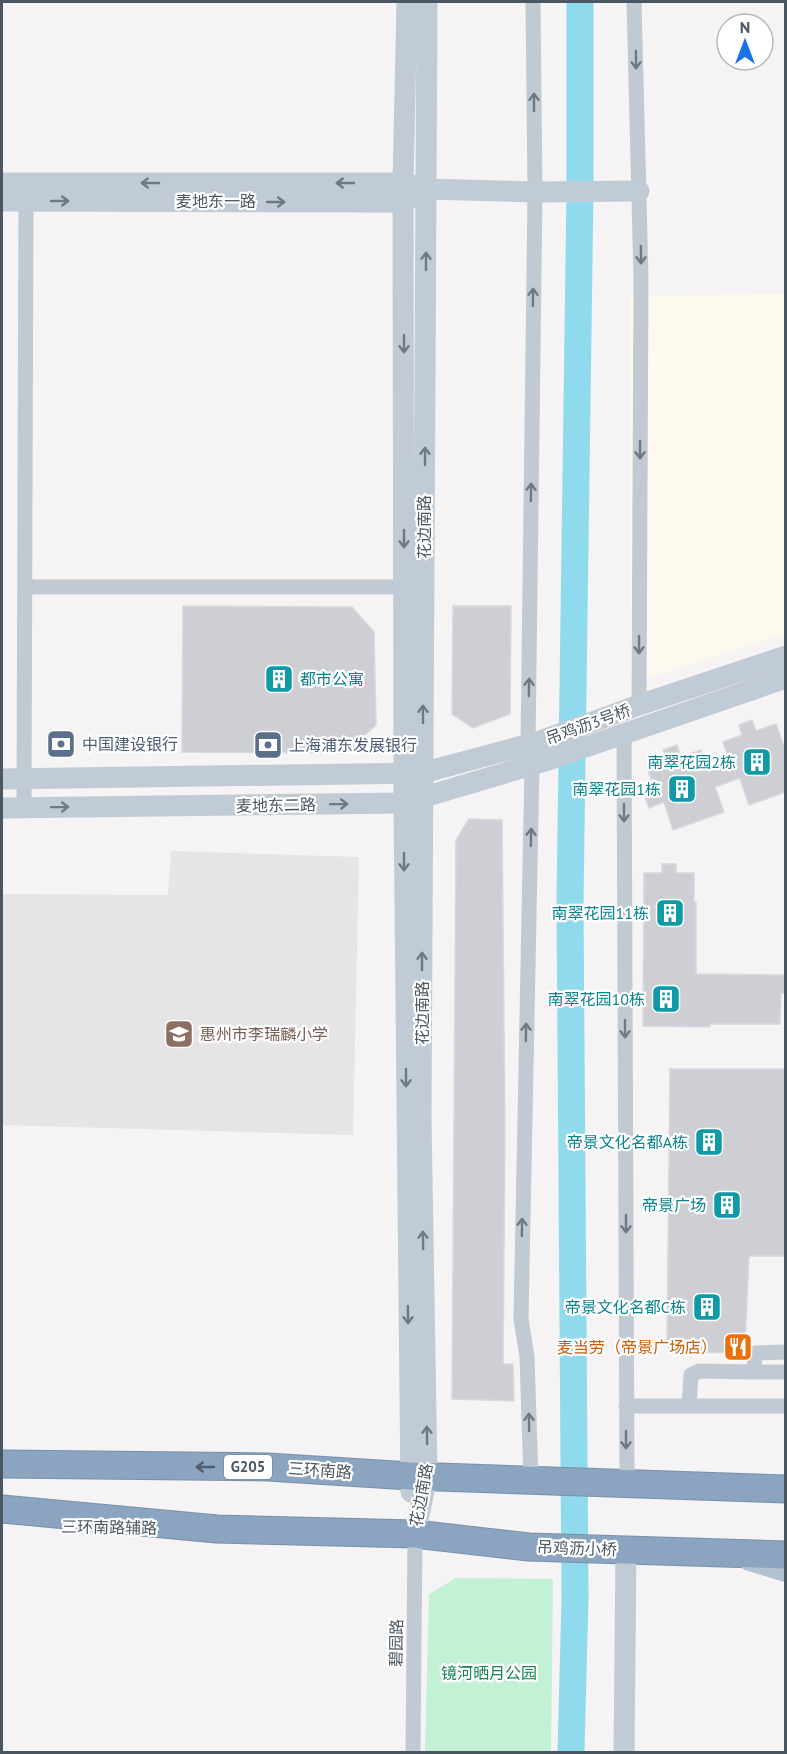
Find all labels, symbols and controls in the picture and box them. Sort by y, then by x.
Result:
north arrow [715,12,775,72]
text: N [740,17,750,37]
one-way arrow [630,49,641,69]
one-way arrow [528,92,540,112]
one-way arrow [140,177,160,189]
one-way arrow [335,177,355,189]
street label: 麦地东一路 [176,191,256,211]
one-way arrow [49,195,69,207]
one-way arrow [265,196,285,208]
one-way arrow [635,244,646,264]
one-way arrow [420,252,432,272]
one-way arrow [527,287,539,307]
one-way arrow [398,334,410,354]
one-way arrow [634,439,646,459]
one-way arrow [419,447,430,467]
one-way arrow [525,482,537,502]
street label: 花边南路 [414,495,434,559]
one-way arrow [398,529,410,549]
one-way arrow [633,634,645,654]
building icon: 都市公寓 [263,663,295,695]
place label: 都市公寓 [300,669,364,689]
one-way arrow [523,677,535,697]
street label: 吊鸡沥3号桥 [543,699,633,749]
one-way arrow [417,705,429,725]
bank icon: 中国建设银行 [45,728,77,760]
bank icon: 上海浦东发展银行 [252,729,284,761]
place label: 中国建设银行 [82,734,178,754]
place label: 上海浦东发展银行 [289,735,417,755]
building icon: 南翠花园2栋 [741,746,773,778]
place label: 南翠花园2栋 [647,752,736,772]
building icon: 南翠花园1栋 [666,773,698,805]
place label: 南翠花园1栋 [572,779,661,799]
street label: 麦地东二路 [236,794,316,816]
one-way arrow [328,798,348,810]
one-way arrow [49,801,69,813]
one-way arrow [619,802,630,822]
one-way arrow [525,828,536,848]
one-way arrow [398,851,410,871]
building icon: 南翠花园11栋 [654,897,686,929]
place label: 南翠花园11栋 [552,903,649,923]
one-way arrow [416,951,428,971]
street label: 花边南路 [412,981,432,1045]
building icon: 南翠花园10栋 [650,983,682,1015]
place label: 南翠花园10栋 [548,989,645,1009]
school or university icon: 惠州市李瑞麟小学 [163,1018,195,1050]
one-way arrow [619,1018,631,1038]
one-way arrow [521,1023,532,1043]
place label: 惠州市李瑞麟小学 [200,1024,328,1044]
one-way arrow [400,1067,412,1087]
building icon: 帝景文化名都A栋 [693,1126,725,1158]
place label: 帝景文化名都A栋 [567,1132,688,1152]
building icon: 帝景广场 [711,1189,743,1221]
place label: 帝景广场 [642,1195,706,1215]
one-way arrow [620,1213,632,1233]
one-way arrow [516,1218,528,1238]
one-way arrow [417,1230,429,1250]
building icon: 帝景文化名都C栋 [691,1291,723,1323]
place label: 帝景文化名都C栋 [565,1297,686,1317]
one-way arrow [402,1304,414,1324]
restaurant icon: 麦当劳（帝景广场店） [722,1331,754,1363]
place label: 麦当劳（帝景广场店） [557,1337,717,1357]
one-way arrow [523,1412,535,1432]
one-way arrow [421,1425,432,1445]
one-way arrow [620,1429,632,1449]
road number: G205 [224,1455,272,1479]
street label: 三环南路 [287,1458,353,1482]
one-way arrow [195,1461,215,1473]
street label: 花边南路 [406,1462,436,1528]
street label: 三环南路辅路 [61,1516,157,1538]
street label: 吊鸡沥小桥 [537,1537,617,1559]
street label: 碧园路 [386,1619,406,1667]
park label: 镜河晒月公园 [441,1663,537,1683]

